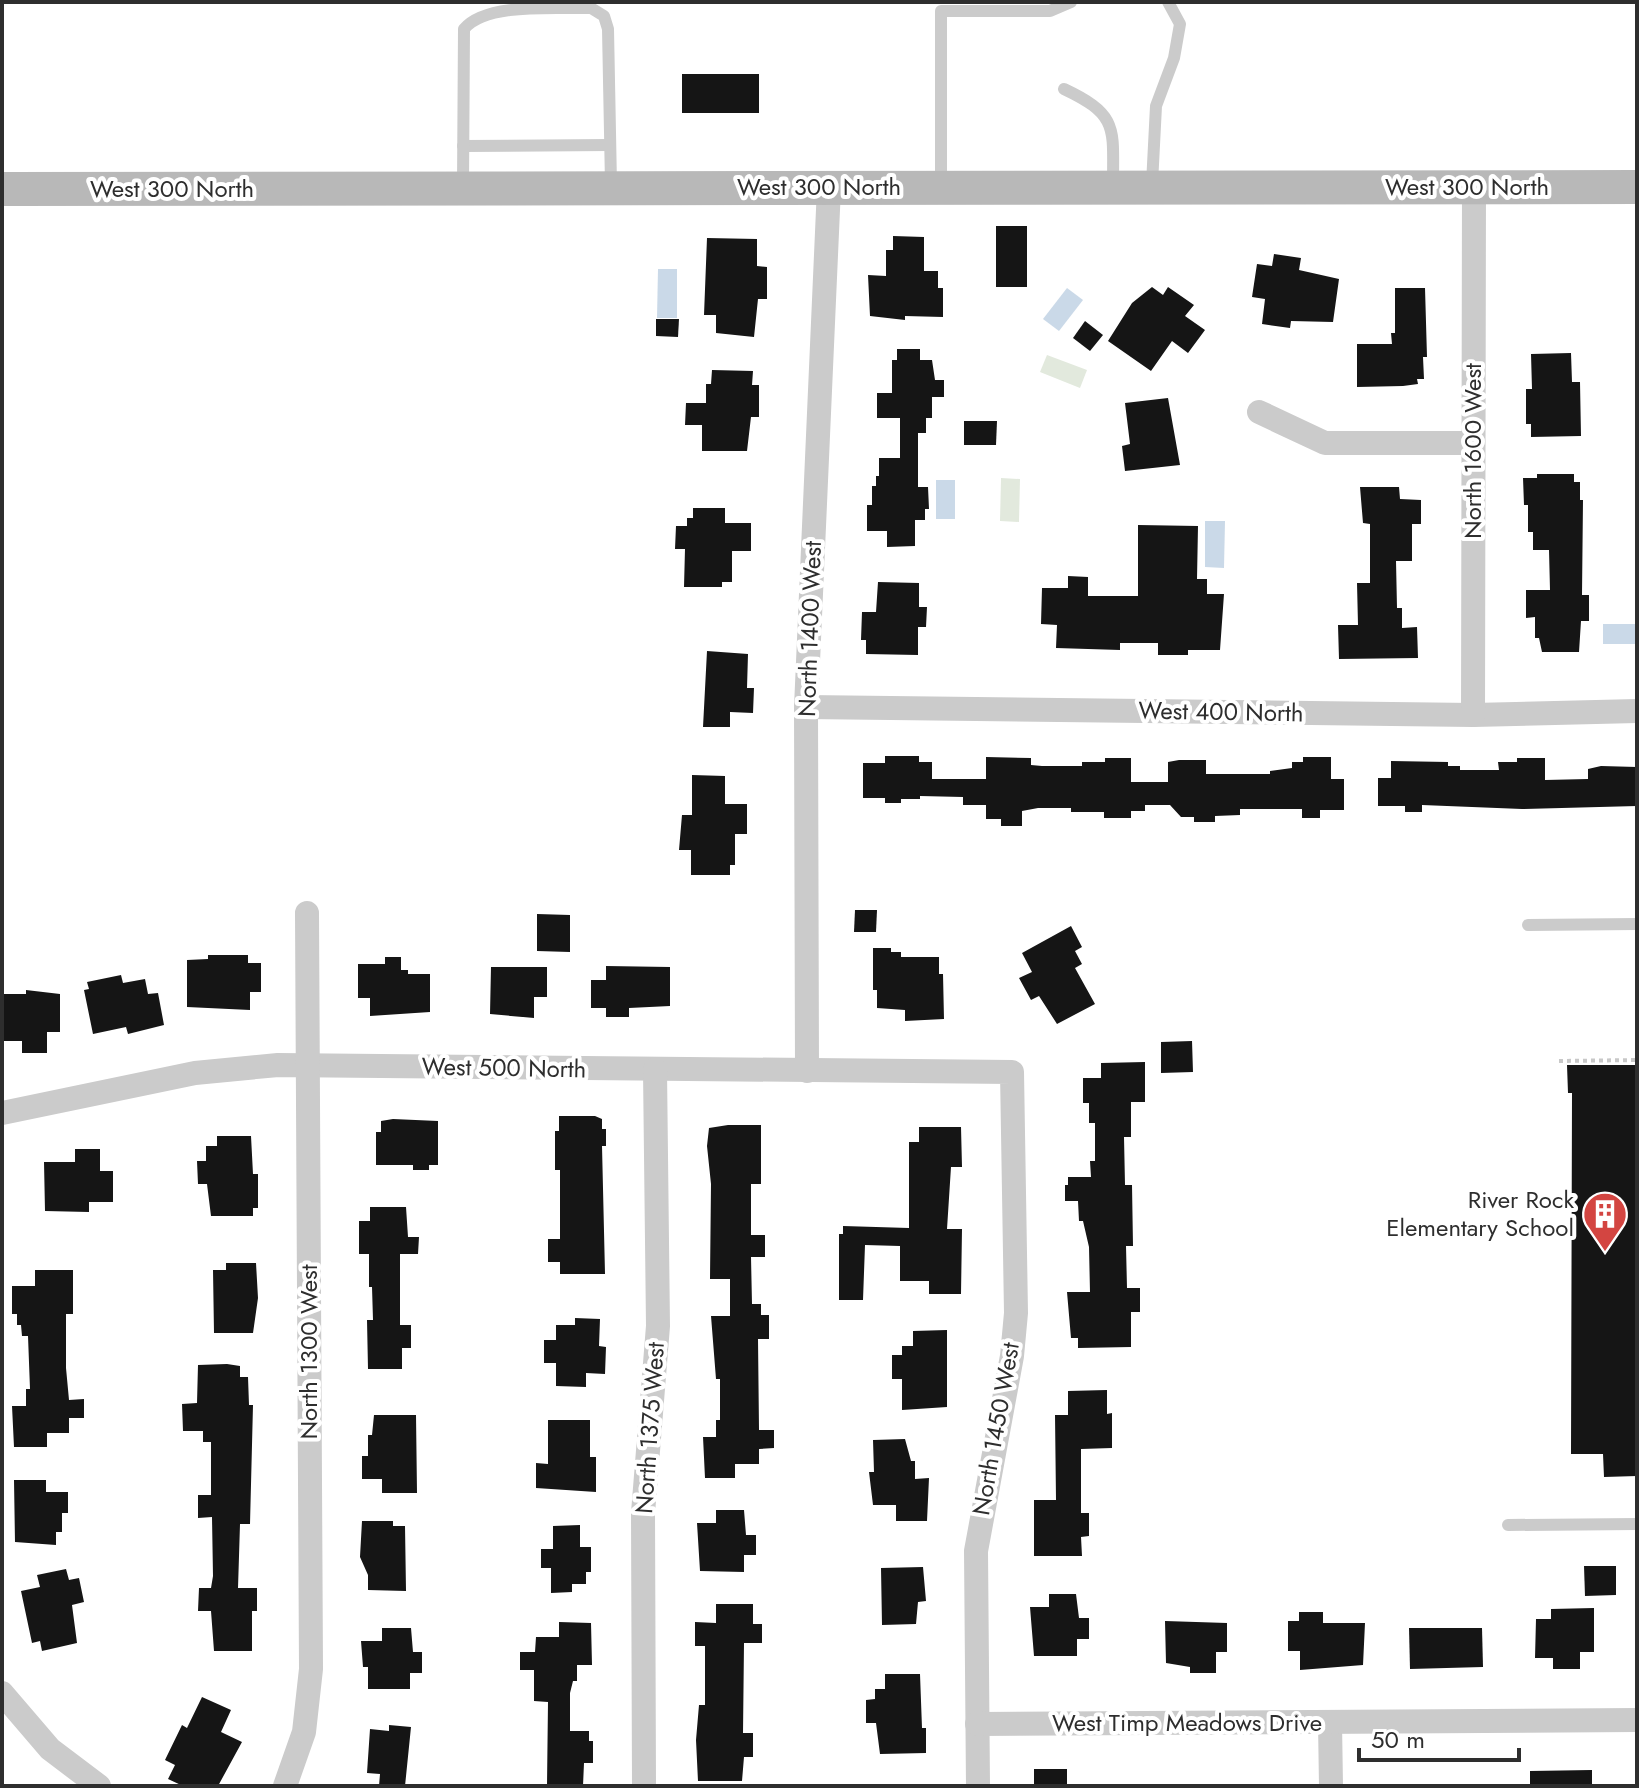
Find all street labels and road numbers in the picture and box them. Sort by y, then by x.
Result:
street label: West 300 North [737,169,901,204]
street label: West 300 North [1385,169,1549,204]
street label: West 300 North [90,171,254,206]
street label: North 1600 West [1455,363,1490,539]
street label: North 1400 West [789,540,830,718]
street label: West 400 North [1138,693,1304,730]
street label: West 500 North [421,1049,587,1086]
street label: North 1300 West [291,1264,326,1440]
street label: North 1450 West [963,1339,1028,1518]
street label: North 1375 West [626,1341,673,1515]
street label: West Timp Meadows Drive [1052,1705,1322,1740]

